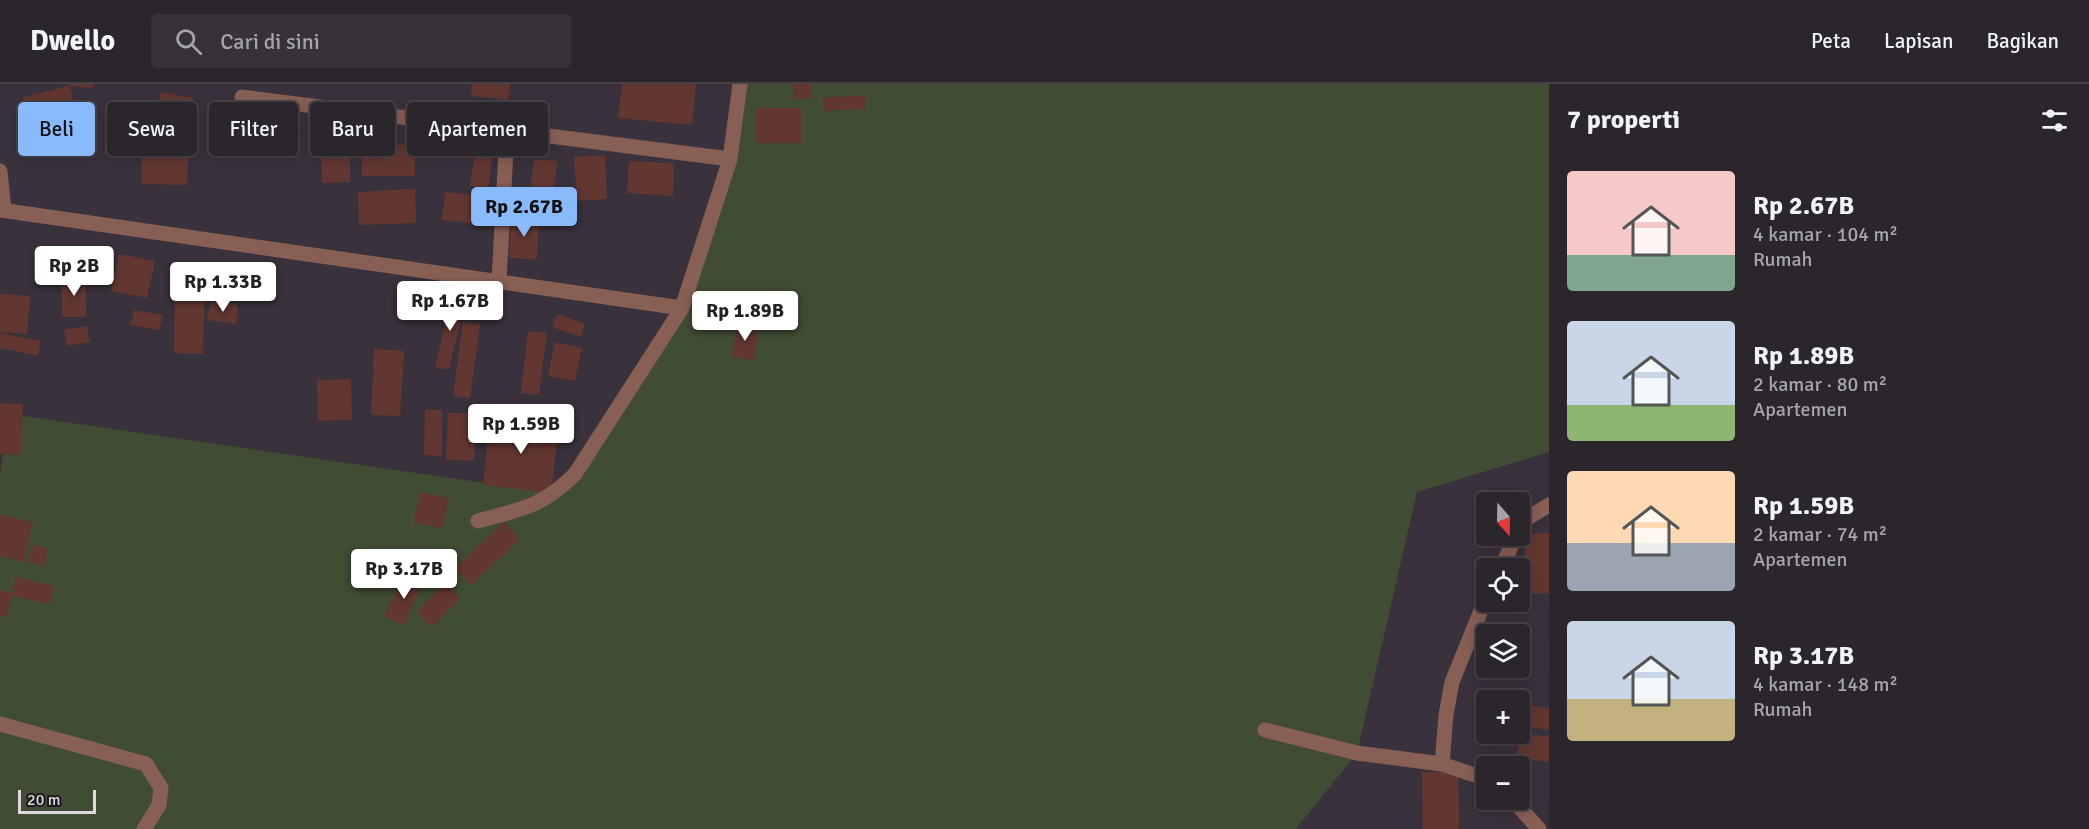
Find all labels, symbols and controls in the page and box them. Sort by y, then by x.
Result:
search box [151,14,571,68]
text: Dwello [30,24,115,58]
icon: search [172,25,205,58]
text: Cari di sini [220,28,320,55]
text: Peta [1811,28,1851,54]
text: Lapisan [1884,28,1953,54]
text: Bagikan [1986,28,2059,54]
chip: Beli [18,102,95,156]
chip: Sewa [107,102,197,156]
chip: Filter [209,102,298,156]
chip: Baru [310,102,395,156]
chip: Apartemen [407,102,548,156]
text: 7 properti [1567,104,1680,136]
icon: filters [2038,104,2071,137]
pin: Rp 2.67B [462,187,586,238]
text: Rp 2.67B [1753,190,1854,222]
text: Rp 2.67B [485,194,563,219]
icon: home [1615,195,1687,267]
text: 4 kamar · 104 m² [1753,222,1898,247]
pin: Rp 2B [32,246,116,297]
text: Rumah [1753,247,1813,272]
text: Rp 2B [49,253,99,278]
pin: Rp 1.33B [161,262,285,313]
text: Rp 1.33B [184,269,262,294]
pin: Rp 1.67B [388,281,512,332]
text: Rp 1.67B [411,288,489,313]
pin: Rp 1.89B [683,291,807,342]
text: Rp 1.89B [706,298,784,323]
text: Rp 1.89B [1753,340,1854,372]
icon: home [1615,345,1687,417]
text: 2 kamar · 80 m² [1753,372,1887,397]
text: Apartemen [1753,397,1847,422]
pin: Rp 1.59B [459,404,583,455]
text: Rp 1.59B [482,411,560,436]
text: Rp 1.59B [1753,490,1854,522]
north arrow [1476,492,1530,546]
map controls [1476,492,1530,810]
icon: home [1615,495,1687,567]
text: 2 kamar · 74 m² [1753,522,1887,547]
text: Apartemen [1753,547,1847,572]
pin: Rp 3.17B [342,549,466,600]
text: Rp 3.17B [365,556,443,581]
button: locate [1476,558,1530,612]
button: layers [1476,624,1530,678]
text: Rp 3.17B [1753,640,1854,672]
icon: home [1615,645,1687,717]
text: 4 kamar · 148 m² [1753,672,1898,697]
button: + [1476,690,1530,744]
text: Rumah [1753,697,1813,722]
button: − [1476,756,1530,810]
scale bar [18,787,96,814]
text: 20 m [27,790,61,810]

